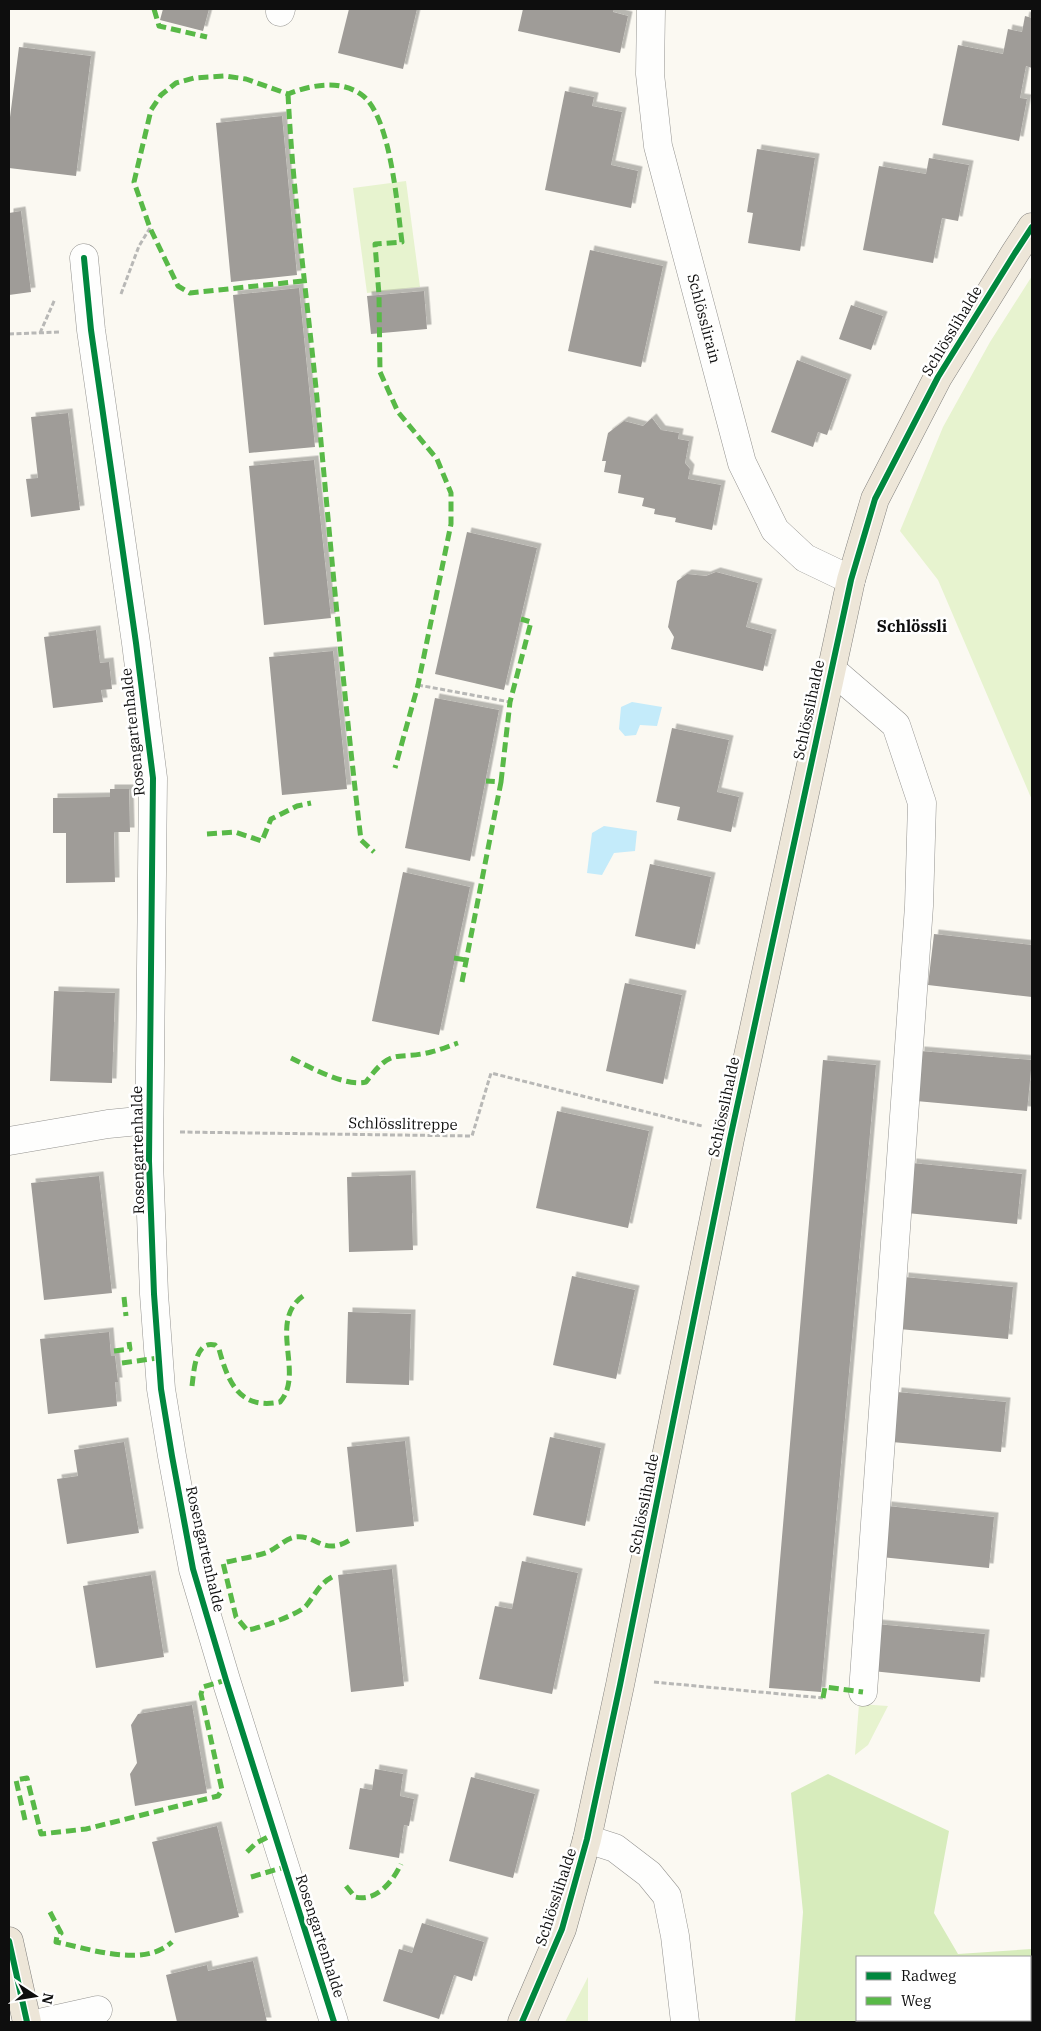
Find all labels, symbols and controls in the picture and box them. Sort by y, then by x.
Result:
street label: Schlösslirain [683,272,725,366]
street label: Schlösslihalde [917,282,986,379]
district label: Schlössli [877,616,947,636]
street label: Schlösslihalde [789,658,828,762]
street label: Rosengartenhalde [116,667,149,797]
street label: Schlösslihalde [704,1055,743,1159]
street label: Rosengartenhalde [127,1086,148,1214]
street label: Schlösslitreppe [348,1113,458,1134]
street label: Schlösslihalde [624,1452,663,1556]
street label: Rosengartenhalde [182,1484,229,1614]
street label: Schlösslihalde [531,1845,580,1948]
street label: Rosengartenhalde [292,1872,349,2000]
legend [856,1956,1031,2021]
text: Radweg [901,1966,956,1985]
north arrow [10,1971,60,2021]
text: N [38,1991,58,2006]
text: Weg [901,1991,931,2010]

